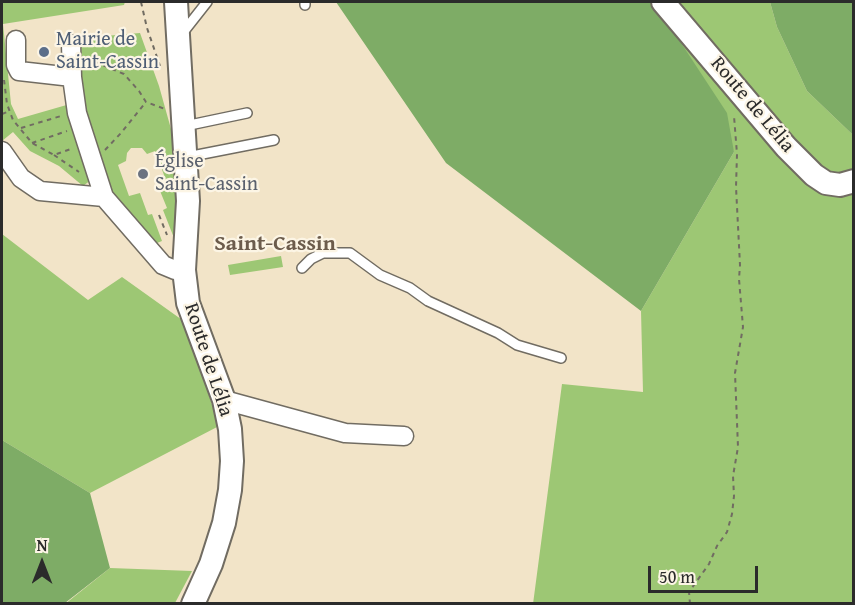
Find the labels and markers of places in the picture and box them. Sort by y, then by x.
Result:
place label: Mairie de Saint-Cassin [56,28,159,75]
marker: Mairie de Saint-Cassin [37,45,51,59]
place label: Église Saint-Cassin [155,150,258,197]
marker: Église Saint-Cassin [136,167,150,181]

